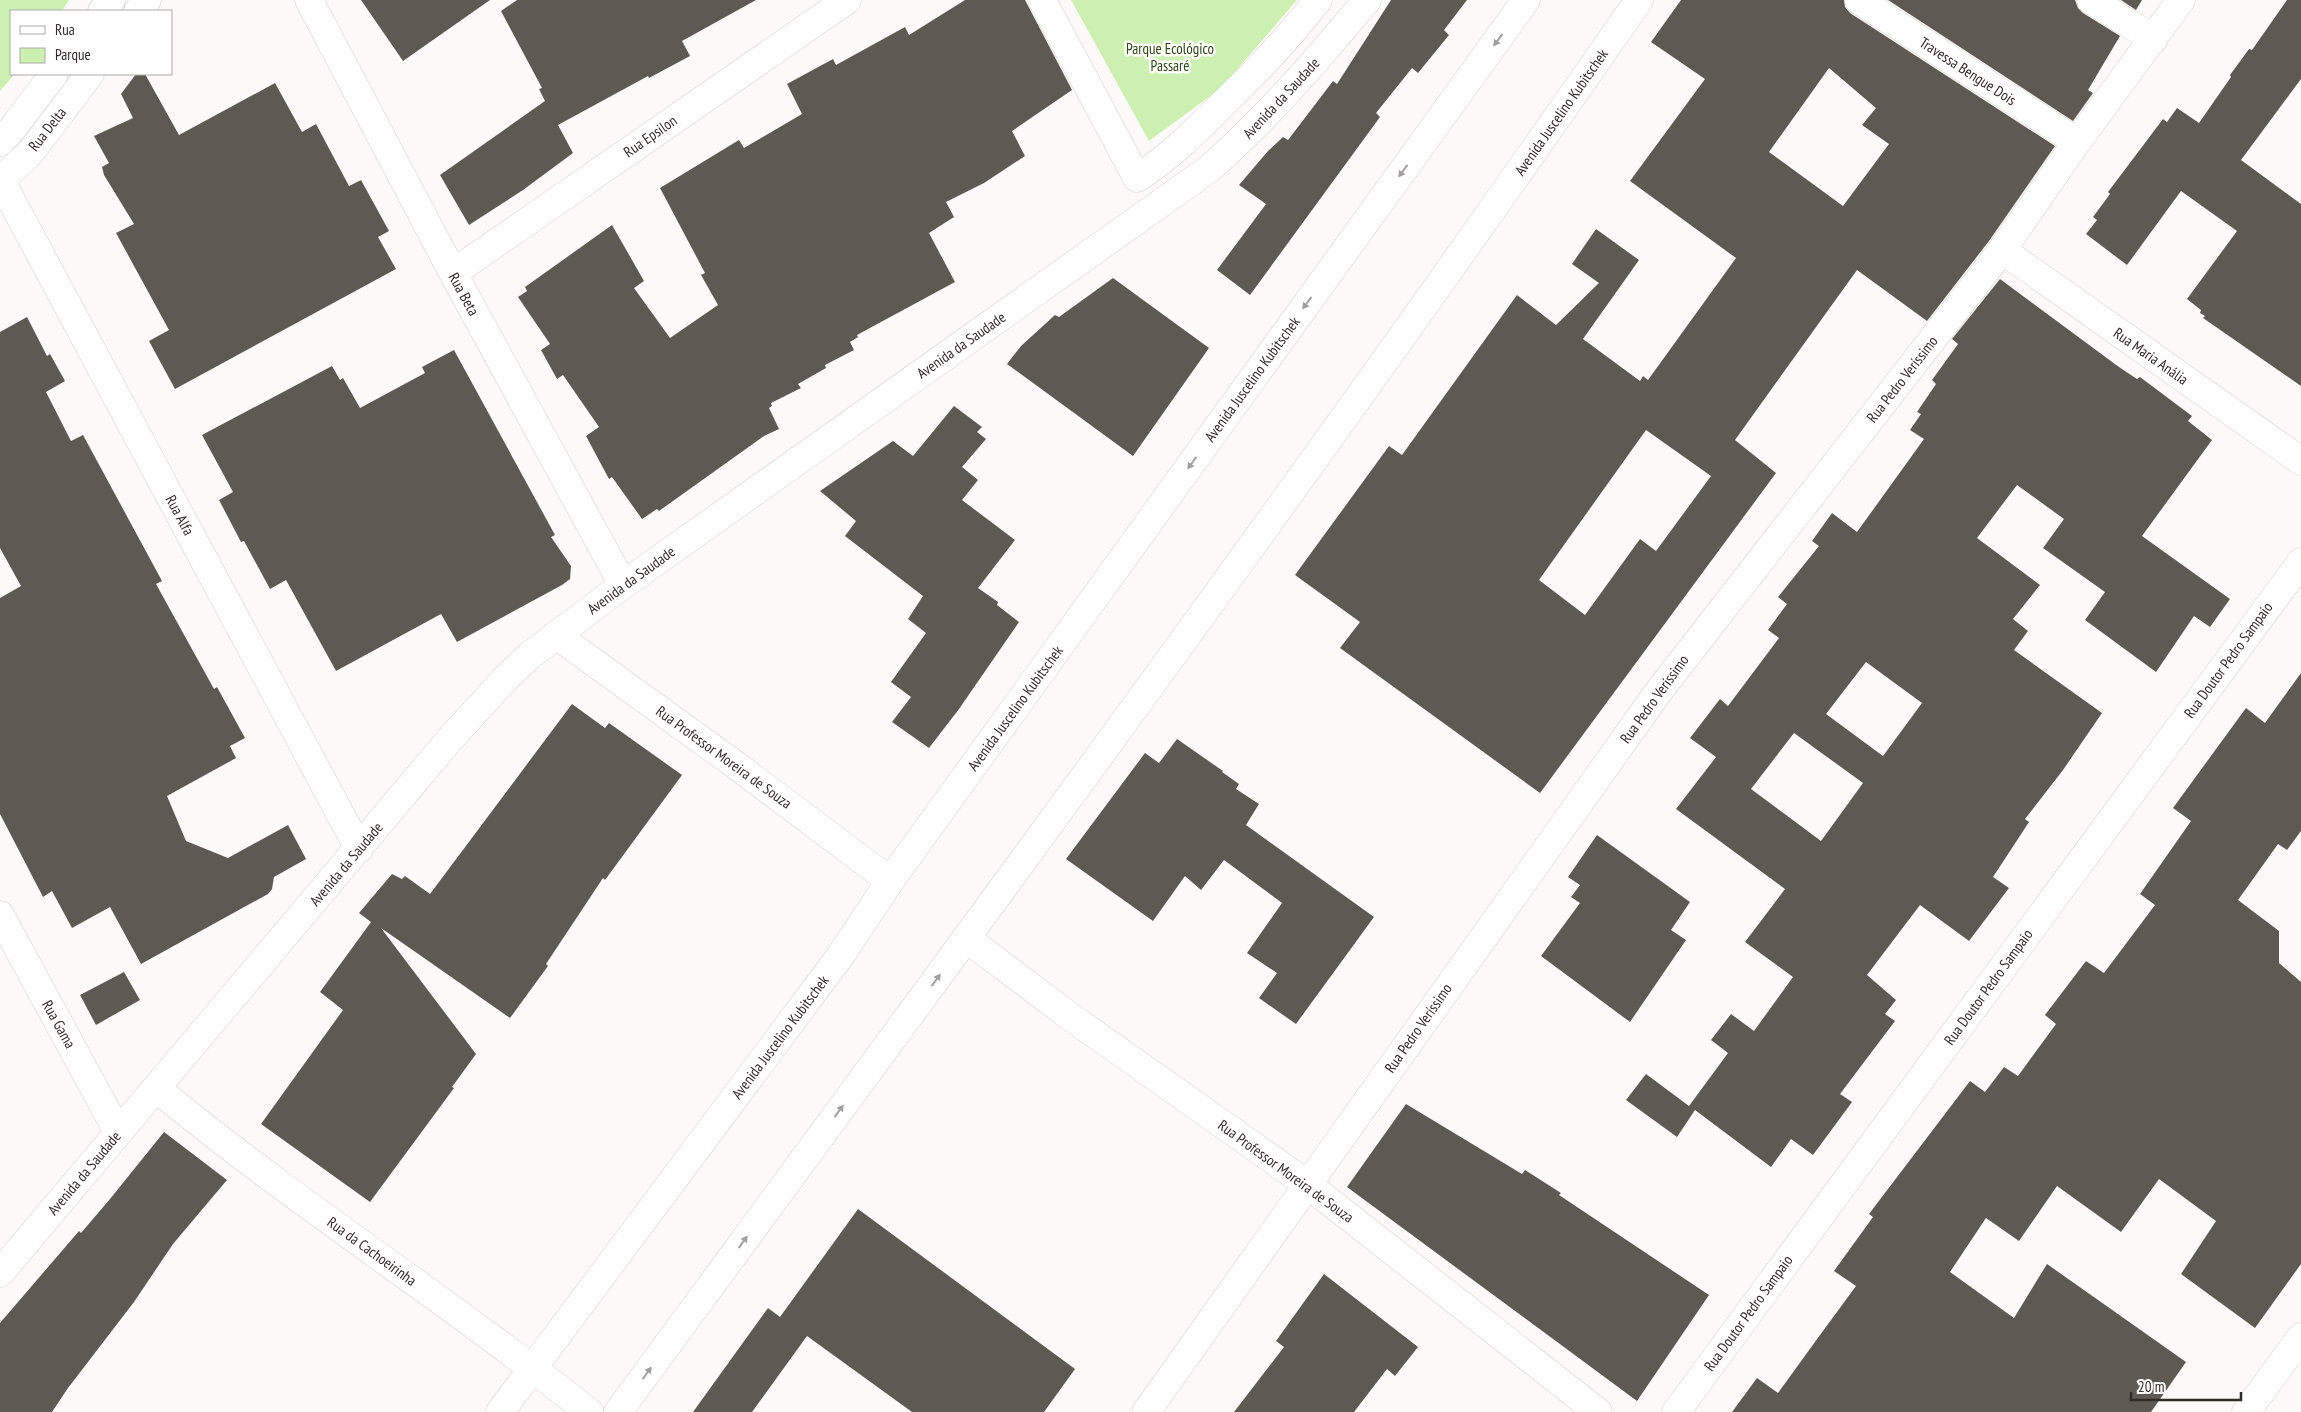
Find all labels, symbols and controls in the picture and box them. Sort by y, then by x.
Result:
legend [10,10,172,75]
text: Rua [55,20,75,39]
one-way arrow [1493,33,1503,46]
street label: Travessa Bengue Dois [1916,33,2020,109]
park label: Parque Ecológico Passaré [1126,39,1214,75]
text: Parque [55,45,91,64]
street label: Avenida Juscelino Kubitschek [1510,45,1612,179]
street label: Avenida da Saudade [1239,54,1323,142]
street label: Rua Delta [24,103,70,155]
street label: Rua Epsilon [620,111,680,161]
one-way arrow [1397,164,1408,177]
street label: Rua Beta [444,269,484,319]
one-way arrow [1302,296,1313,309]
street label: Avenida da Saudade [913,307,1009,383]
street label: Avenida Juscelino Kubitschek [1200,313,1304,445]
street label: Rua Maria Anália [2110,323,2192,389]
street label: Rua Pedro Veríssimo [1862,332,1942,426]
one-way arrow [1187,456,1197,470]
street label: Rua Alfa [162,492,198,538]
street label: Avenida da Saudade [583,542,679,618]
street label: Rua Doutor Pedro Sampaio [2180,598,2276,722]
street label: Avenida Juscelino Kubitschek [963,642,1067,774]
street label: Rua Pedro Veríssimo [1616,651,1692,747]
street label: Rua Professor Moreira de Souza [652,701,796,813]
street label: Avenida da Saudade [305,818,387,910]
street label: Rua Doutor Pedro Sampaio [1940,925,2036,1049]
street label: Avenida Juscelino Kubitschek [727,971,833,1103]
one-way arrow [930,974,941,987]
street label: Rua Pedro Veríssimo [1380,980,1456,1076]
street label: Rua Gama [38,997,80,1051]
one-way arrow [834,1105,845,1118]
street label: Rua Professor Moreira de Souza [1214,1115,1358,1227]
street label: Avenida da Saudade [43,1127,125,1219]
street label: Rua da Cachoeirinha [324,1212,420,1290]
one-way arrow [738,1235,748,1249]
street label: Rua Doutor Pedro Sampaio [1700,1251,1796,1375]
one-way arrow [641,1367,652,1380]
scale bar [2131,1370,2241,1402]
text: 20 m [2138,1377,2164,1396]

